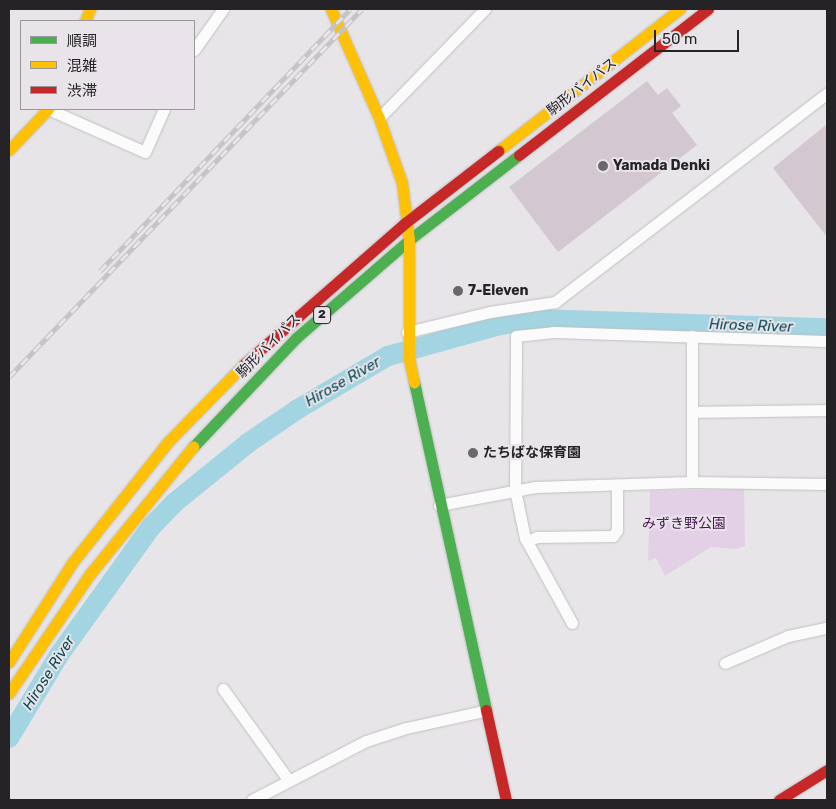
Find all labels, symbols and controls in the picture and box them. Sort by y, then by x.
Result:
legend [20,20,195,110]
scale bar [656,20,741,52]
text: 50 m [662,30,697,48]
text: 順調 [67,32,97,50]
street label: 駒形バイパス [544,55,620,119]
text: 混雑 [67,57,97,75]
text: 渋滞 [67,82,97,100]
place label: Yamada Denki [613,158,710,174]
marker: Yamada Denki [597,160,609,172]
place label: 7-Eleven [468,283,529,299]
marker: 7-Eleven [452,285,464,297]
road number: 2 [312,306,332,324]
street label: 駒形バイパス [233,310,305,382]
water label: Hirose River [709,316,793,336]
water label: Hirose River [302,353,384,411]
place label: たちばな保育園 [483,445,581,461]
marker: たちばな保育園 [467,447,479,459]
park label: みずき野公園 [642,516,726,532]
water label: Hirose River [19,633,79,713]

